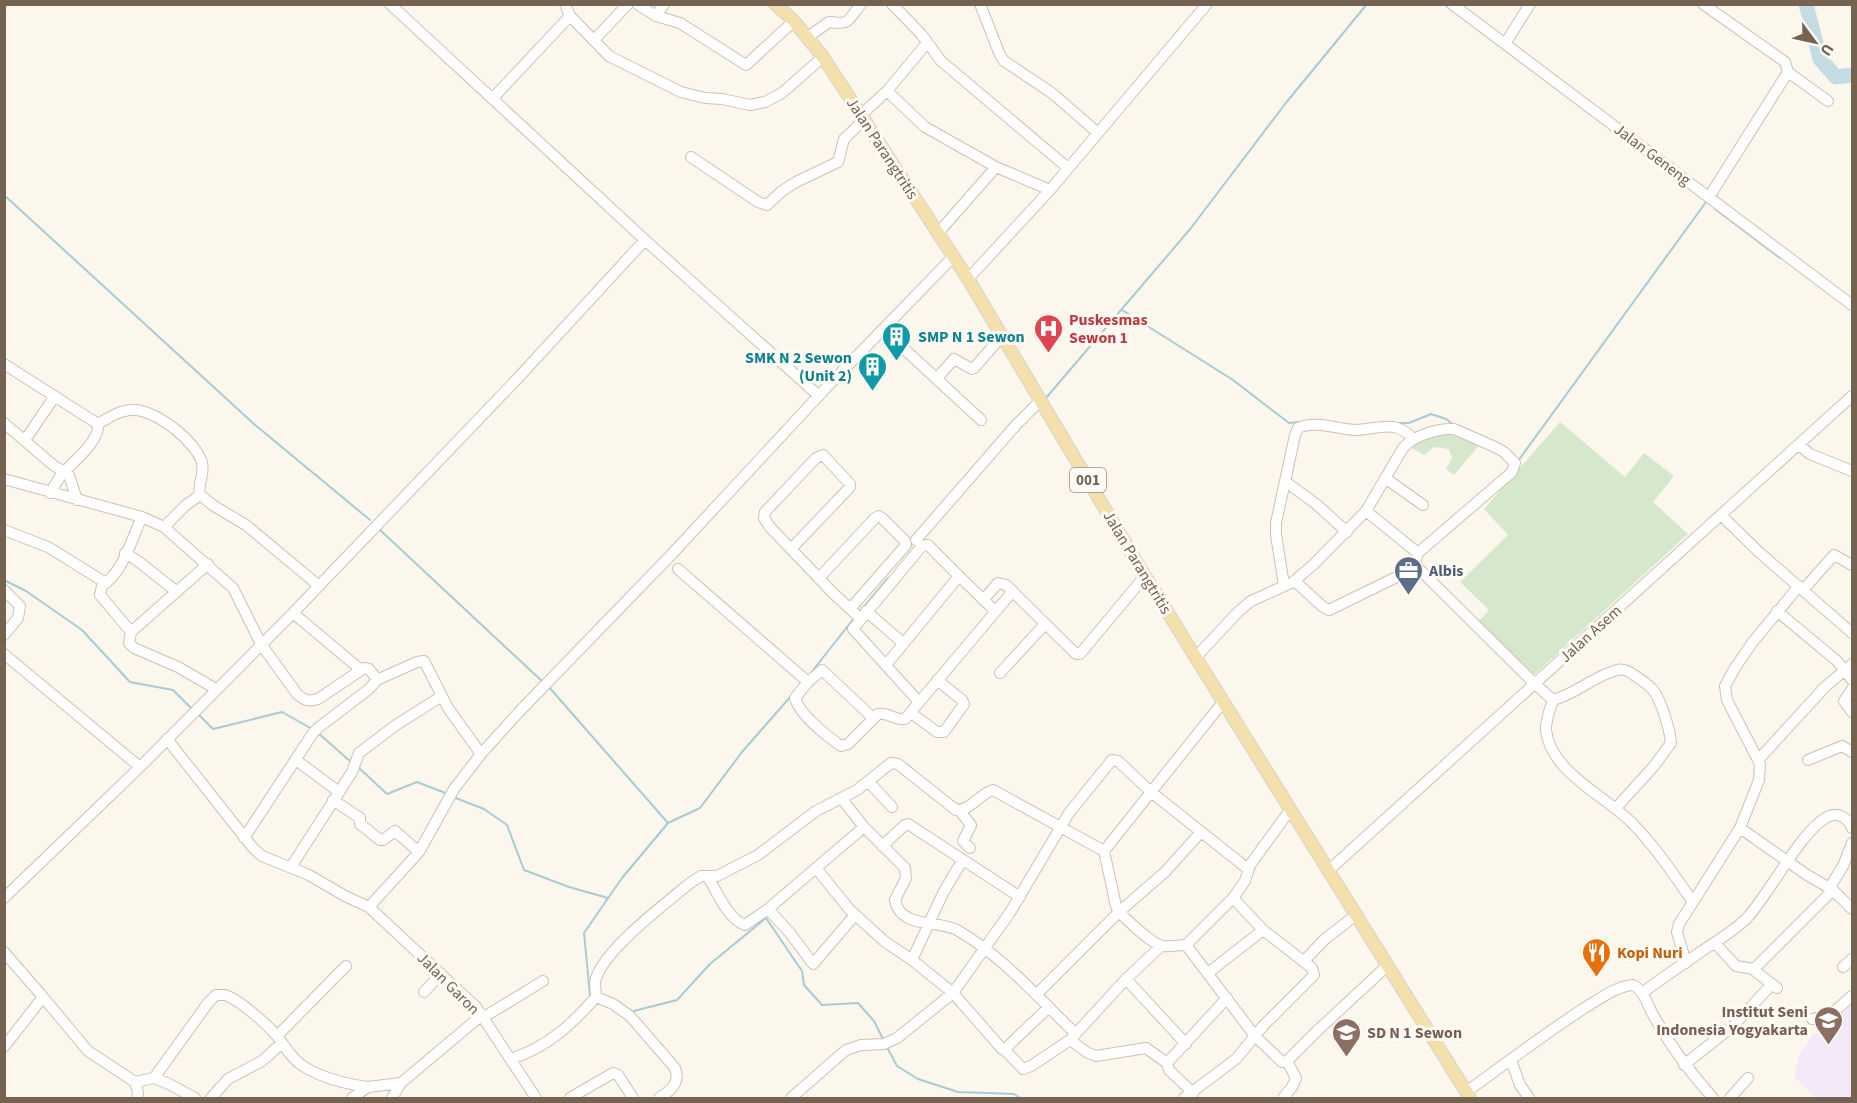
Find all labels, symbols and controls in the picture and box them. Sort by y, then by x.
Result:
north arrow [1785,12,1845,72]
text: U [1815,39,1839,60]
street label: Jalan Parangtritis [841,93,923,204]
street label: Jalan Geneng [1609,119,1695,191]
place label: Puskesmas Sewon 1 [1069,309,1148,349]
hospital icon: Puskesmas Sewon 1 [1032,312,1064,354]
building icon: SMP N 1 Sewon [881,320,913,362]
place label: SMP N 1 Sewon [918,326,1025,348]
place label: SMK N 2 Sewon (Unit 2) [745,347,852,387]
building icon: SMK N 2 Sewon (Unit 2) [857,350,889,392]
road number: 001 [1070,468,1106,492]
street label: Jalan Parangtritis [1098,507,1177,619]
office icon: Albis [1392,554,1424,596]
place label: Albis [1428,560,1463,582]
street label: Jalan Asem [1555,600,1627,668]
restaurant icon: Kopi Nuri [1580,936,1612,978]
place label: Kopi Nuri [1617,942,1683,964]
street label: Jalan Garon [412,947,485,1020]
place label: Institut Seni Indonesia Yogyakarta [1656,1001,1808,1041]
school or university icon: Institut Seni Indonesia Yogyakarta [1813,1004,1845,1046]
school or university icon: SD N 1 Sewon [1330,1016,1362,1058]
place label: SD N 1 Sewon [1367,1022,1462,1044]

